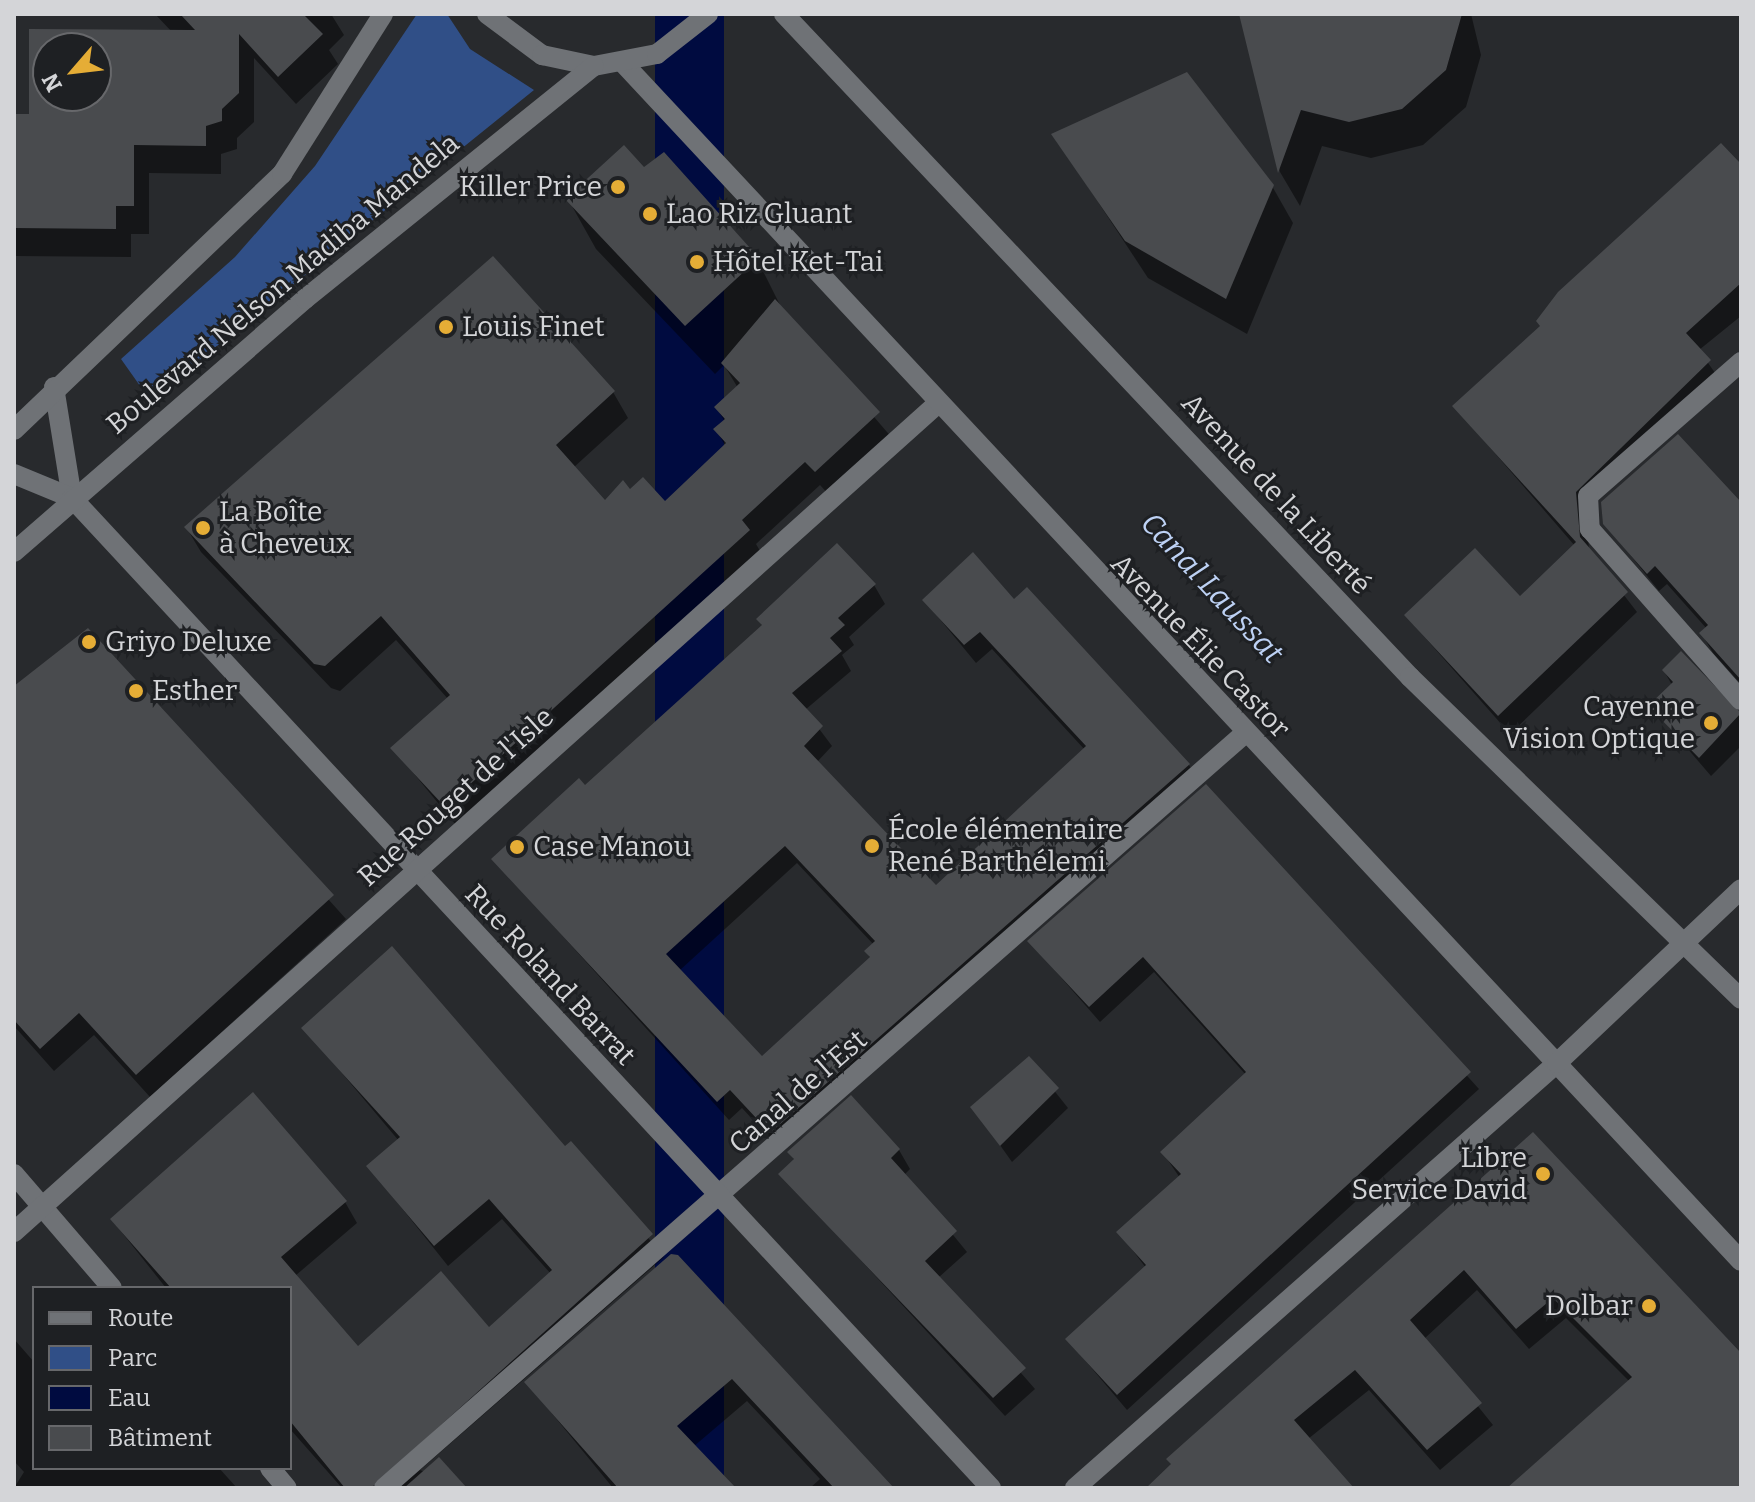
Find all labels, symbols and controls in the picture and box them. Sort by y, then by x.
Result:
north arrow [32,32,112,112]
text: N [36,69,68,96]
street label: Boulevard Nelson Madiba Mandela [100,127,466,441]
place label: Killer Price [459,170,602,204]
marker: Killer Price [609,178,627,196]
place label: Lao Riz Gluant [666,197,852,231]
marker: Lao Riz Gluant [641,205,659,223]
place label: Hôtel Ket-Tai [713,245,883,279]
marker: Hôtel Ket-Tai [688,253,706,271]
place label: Louis Finet [462,310,605,344]
marker: Louis Finet [437,318,455,336]
street label: Avenue de la Liberté [1174,387,1378,601]
place label: La Boîte à Cheveux [219,495,352,561]
water label: Canal Laussat [1133,505,1291,671]
marker: La Boîte à Cheveux [194,519,212,537]
street label: Avenue Élie Castor [1103,547,1297,745]
place label: Griyo Deluxe [105,625,272,659]
marker: Griyo Deluxe [80,633,98,651]
place label: Esther [152,674,237,708]
marker: Esther [127,682,145,700]
place label: Cayenne Vision Optique [1503,690,1695,756]
street label: Rue Rouget de l'Isle [351,700,561,894]
marker: Cayenne Vision Optique [1702,714,1720,732]
place label: École élémentaire René Barthélemi [888,813,1123,879]
place label: Case Manou [533,830,691,864]
marker: École élémentaire René Barthélemi [863,837,881,855]
marker: Case Manou [508,838,526,856]
street label: Rue Roland Barrat [458,878,642,1072]
street label: Canal de l'Est [722,1023,874,1161]
place label: Libre Service David [1351,1141,1527,1207]
marker: Libre Service David [1534,1165,1552,1183]
legend [32,1286,292,1470]
place label: Dolbar [1545,1289,1633,1323]
marker: Dolbar [1640,1297,1658,1315]
text: Route [108,1304,173,1332]
text: Parc [108,1344,157,1372]
text: Eau [108,1384,150,1412]
text: Bâtiment [108,1424,212,1452]

